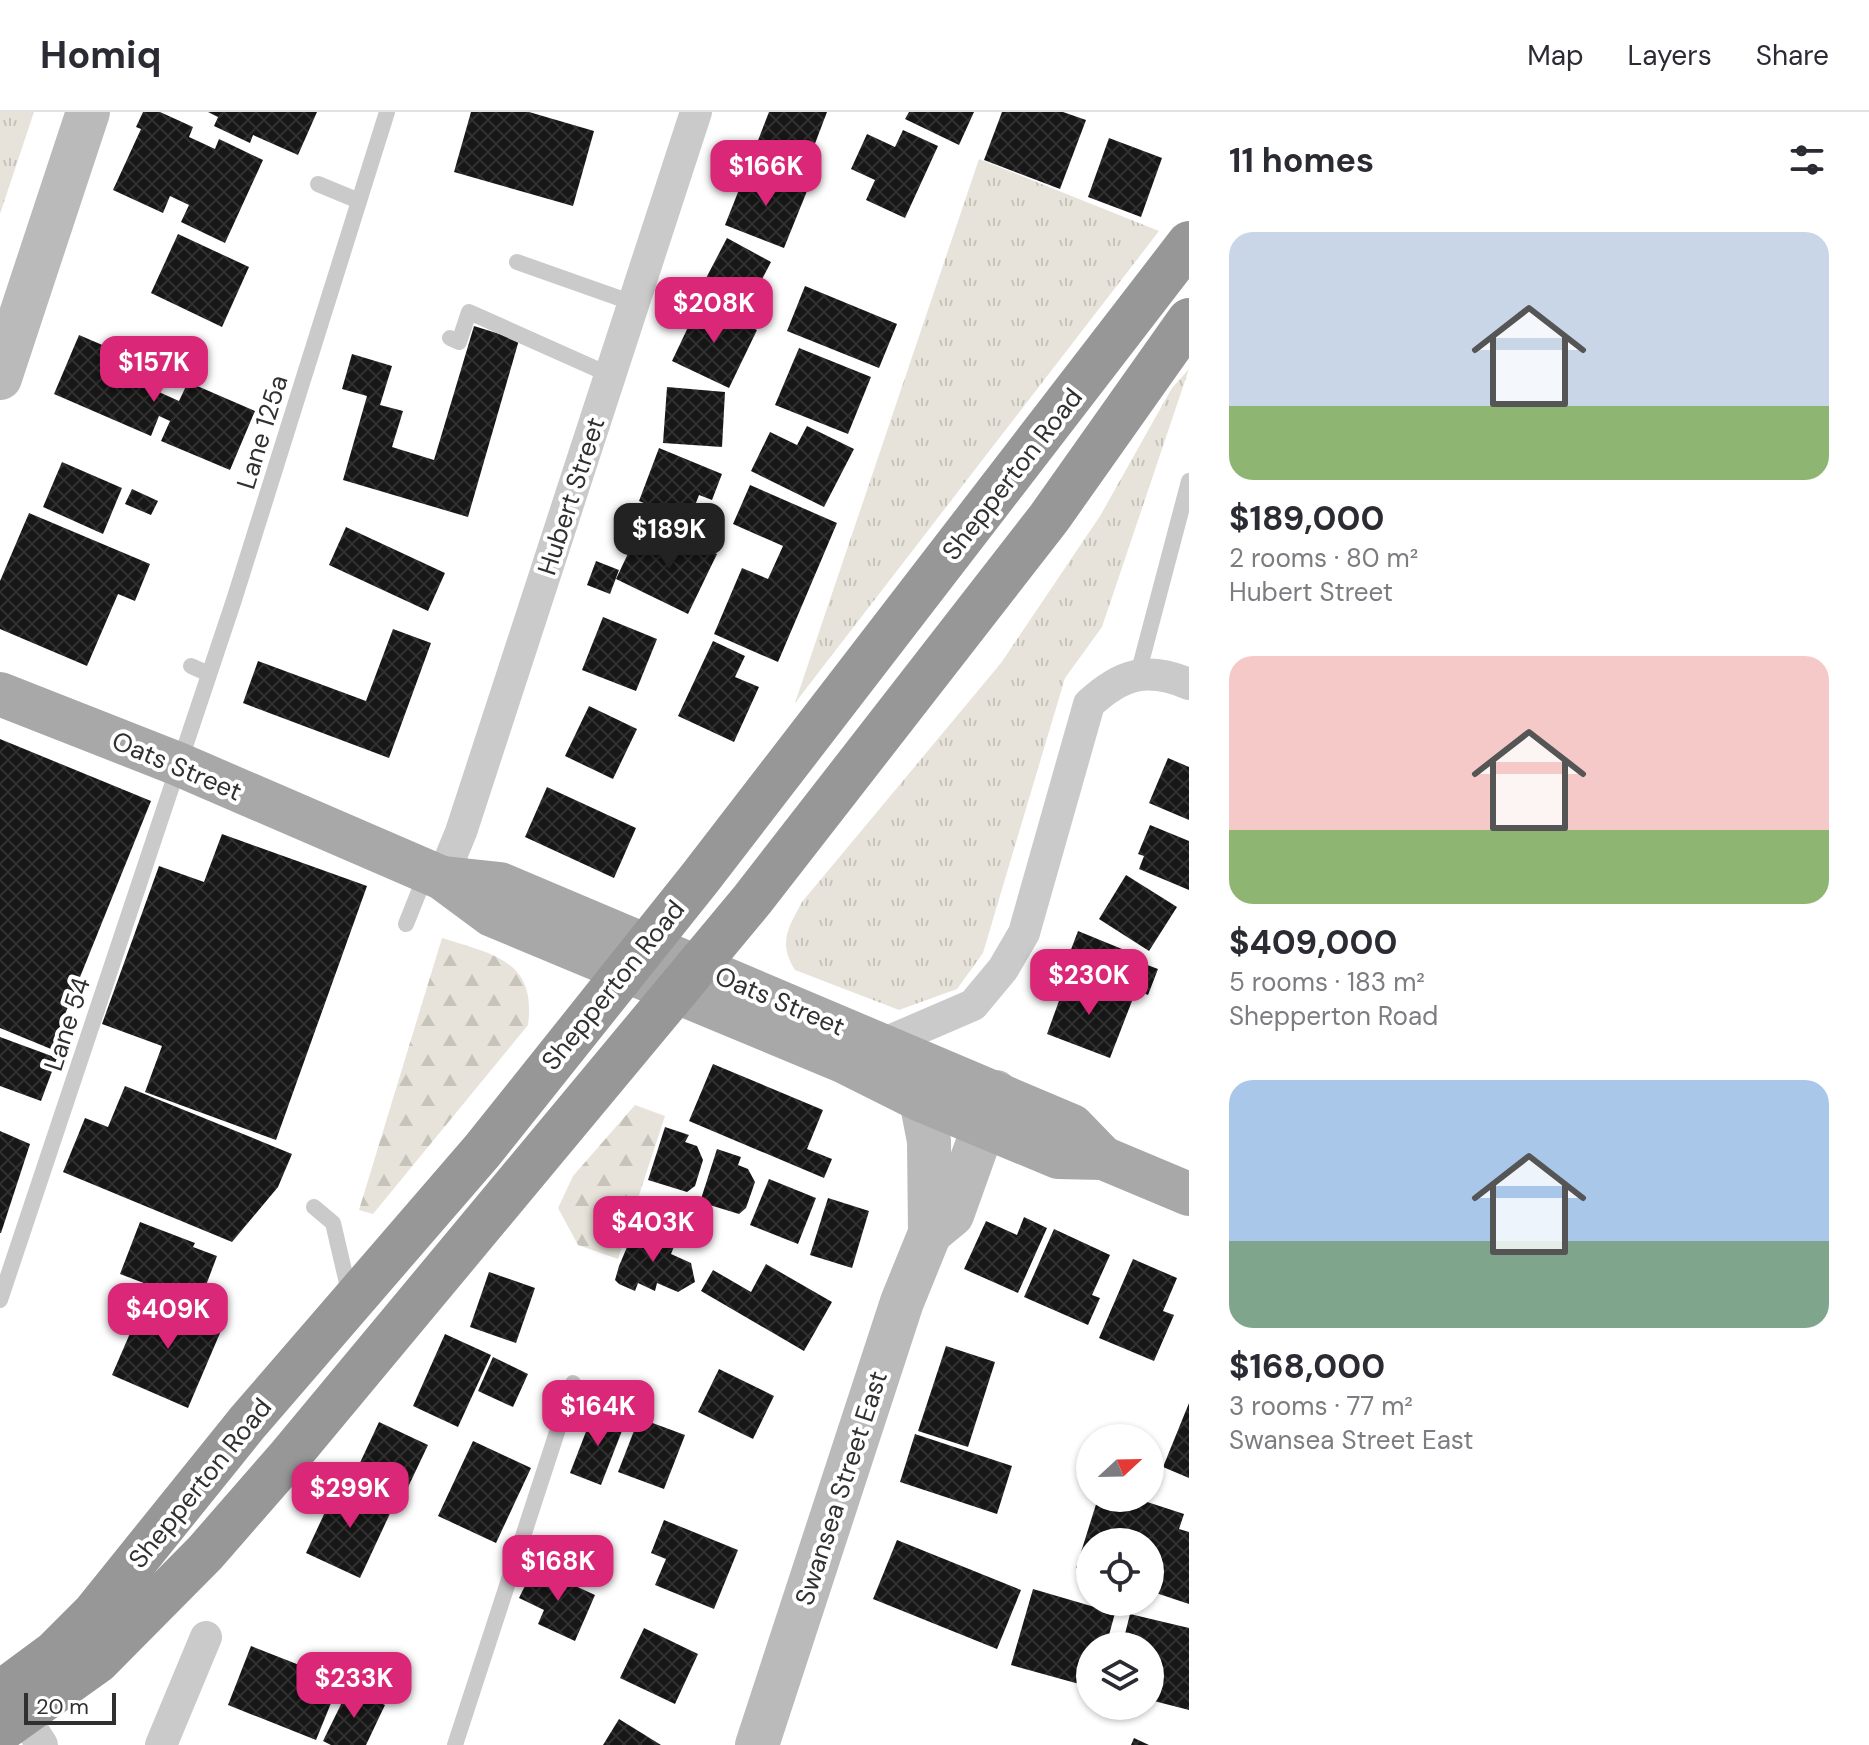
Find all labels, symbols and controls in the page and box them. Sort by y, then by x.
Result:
text: Homiq [40,30,161,80]
text: Map [1527,37,1584,74]
text: Layers [1628,37,1712,74]
text: Share [1756,37,1829,74]
text: 11 homes [1229,138,1374,183]
icon: filters [1785,138,1829,182]
pin: $166K [710,140,822,208]
text: $166K [728,149,804,183]
pin: $208K [658,277,770,345]
icon: home [1457,284,1601,428]
text: $208K [673,286,755,320]
pin: $157K [98,336,210,404]
text: $157K [118,345,190,379]
street label: Lane 125a [229,371,295,493]
street label: Shepperton Road [934,381,1090,567]
street label: Hubert Street [529,413,613,579]
text: $189,000 [1229,496,1384,541]
pin: $189K [613,503,725,571]
text: $189K [632,512,706,546]
text: 2 rooms · 80 m² [1229,541,1418,575]
text: Hubert Street [1229,575,1393,609]
icon: home [1457,708,1601,852]
street label: Oats Street [107,723,247,809]
street label: Shepperton Road [534,893,692,1077]
text: $409,000 [1229,920,1397,965]
pin: $230K [1033,949,1145,1017]
street label: Oats Street [710,958,850,1044]
text: $230K [1048,958,1130,992]
text: 5 rooms · 183 m² [1229,965,1425,999]
street label: Lane 54 [36,973,98,1075]
text: Shepperton Road [1229,999,1438,1033]
icon: home [1457,1132,1601,1276]
pin: $403K [597,1196,709,1264]
text: $403K [611,1205,695,1239]
pin: $409K [112,1283,224,1351]
text: $409K [126,1292,210,1326]
text: $168,000 [1229,1344,1385,1389]
street label: Swansea Street East [787,1366,895,1610]
pin: $164K [542,1380,654,1448]
text: $164K [560,1389,636,1423]
text: 3 rooms · 77 m² [1229,1389,1413,1423]
street label: Shepperton Road [121,1391,279,1575]
text: Swansea Street East [1229,1423,1474,1457]
north arrow [1076,1424,1164,1512]
map controls [1076,1424,1164,1720]
pin: $299K [294,1462,406,1530]
text: $299K [310,1471,390,1505]
button: locate [1076,1528,1164,1616]
pin: $168K [502,1535,614,1603]
text: $168K [520,1544,596,1578]
button: layers [1076,1632,1164,1720]
pin: $233K [298,1652,410,1720]
text: $233K [314,1661,394,1695]
scale bar [24,1689,116,1725]
text: 20 m [36,1692,89,1721]

